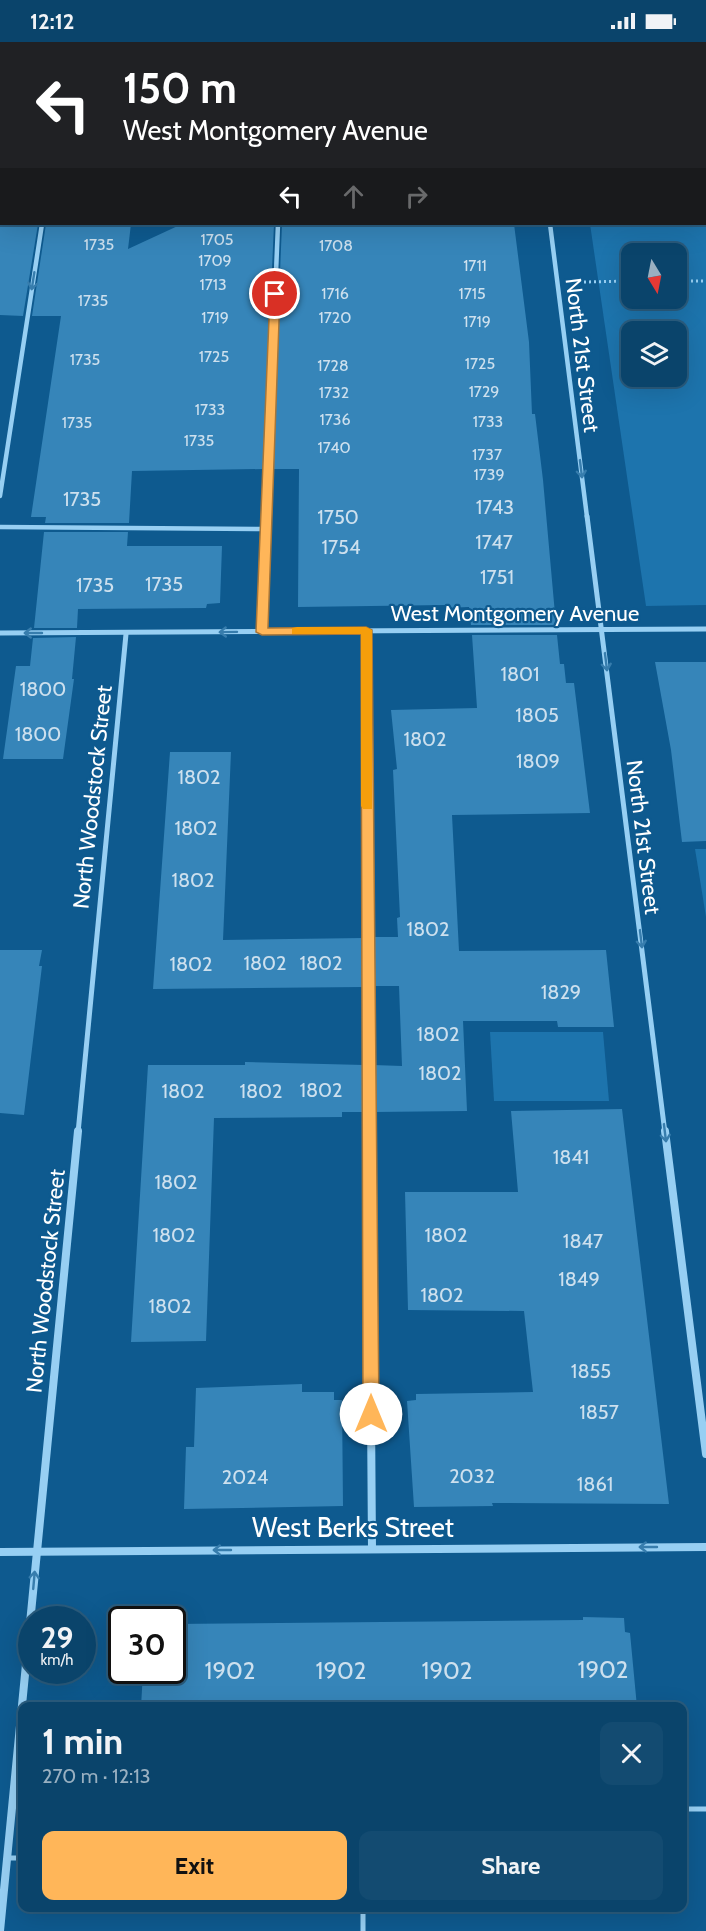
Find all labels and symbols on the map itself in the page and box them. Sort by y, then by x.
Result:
house number: 1705 [201,230,233,249]
house number: 1735 [84,235,114,254]
house number: 1708 [319,236,353,255]
north arrow [621,243,687,309]
house number: 1709 [198,251,232,270]
house number: 1711 [463,256,487,275]
pin [249,268,300,319]
one-way arrow [28,271,39,291]
house number: 1713 [199,275,227,294]
street label: North 21st Street [560,276,605,434]
house number: 1716 [321,284,349,303]
house number: 1715 [458,284,486,303]
house number: 1735 [78,291,108,310]
house number: 1719 [201,308,229,327]
house number: 1720 [319,308,351,327]
house number: 1719 [463,312,491,331]
house number: 1725 [199,347,229,366]
house number: 1735 [70,350,100,369]
house number: 1725 [465,354,495,373]
house number: 1728 [317,356,349,375]
house number: 1729 [469,382,499,401]
house number: 1732 [319,383,349,402]
house number: 1733 [195,400,225,419]
house number: 1736 [319,410,351,429]
house number: 1733 [473,412,503,431]
house number: 1735 [62,413,92,432]
house number: 1735 [184,431,214,450]
house number: 1740 [317,438,351,457]
house number: 1737 [472,445,502,464]
one-way arrow [576,459,587,478]
house number: 1739 [473,465,505,484]
house number: 1735 [63,487,101,511]
house number: 1743 [476,495,514,519]
house number: 1750 [317,505,359,529]
house number: 1747 [475,530,513,554]
house number: 1754 [322,535,361,559]
house number: 1751 [480,565,514,589]
house number: 1735 [145,572,183,596]
house number: 1735 [76,573,114,597]
street label: West Montgomery Avenue [391,600,639,627]
one-way arrow [218,626,238,638]
one-way arrow [23,627,43,639]
one-way arrow [600,652,611,672]
house number: 1801 [500,662,540,686]
house number: 1800 [20,677,66,701]
street label: North Woodstock Street [67,683,118,910]
house number: 1805 [515,703,559,727]
house number: 1800 [15,722,61,746]
house number: 1802 [403,727,447,751]
house number: 1809 [516,749,560,773]
street label: North 21st Street [621,758,666,916]
house number: 1802 [177,765,221,789]
house number: 1802 [174,816,218,840]
house number: 1802 [171,868,215,892]
house number: 1802 [406,917,450,941]
one-way arrow [635,929,646,949]
house number: 1802 [243,951,287,975]
house number: 1802 [299,951,343,975]
house number: 1802 [169,952,213,976]
house number: 1829 [541,980,581,1004]
house number: 1802 [416,1022,460,1046]
house number: 1802 [418,1061,462,1085]
house number: 1802 [299,1078,343,1102]
house number: 1802 [161,1079,205,1103]
house number: 1802 [239,1079,283,1103]
one-way arrow [660,1122,671,1142]
house number: 1841 [553,1145,589,1169]
street label: North Woodstock Street [20,1167,71,1394]
house number: 1802 [154,1170,198,1194]
house number: 1802 [152,1223,196,1247]
house number: 1802 [424,1223,468,1247]
house number: 1847 [563,1229,603,1253]
house number: 1849 [558,1267,600,1291]
house number: 1802 [420,1283,464,1307]
house number: 1802 [148,1294,192,1318]
house number: 1855 [571,1359,611,1383]
position arrow [339,1382,403,1446]
house number: 1857 [579,1400,619,1424]
house number: 2032 [449,1464,495,1488]
house number: 2024 [222,1465,269,1489]
house number: 1861 [577,1472,613,1496]
street label: West Berks Street [252,1511,454,1544]
one-way arrow [638,1541,658,1553]
one-way arrow [212,1544,232,1556]
one-way arrow [29,1571,40,1591]
speed limit sign: 30 [108,1606,186,1684]
house number: 1902 [578,1655,628,1684]
house number: 1902 [205,1656,255,1685]
house number: 1902 [316,1656,366,1685]
house number: 1902 [422,1656,472,1685]

